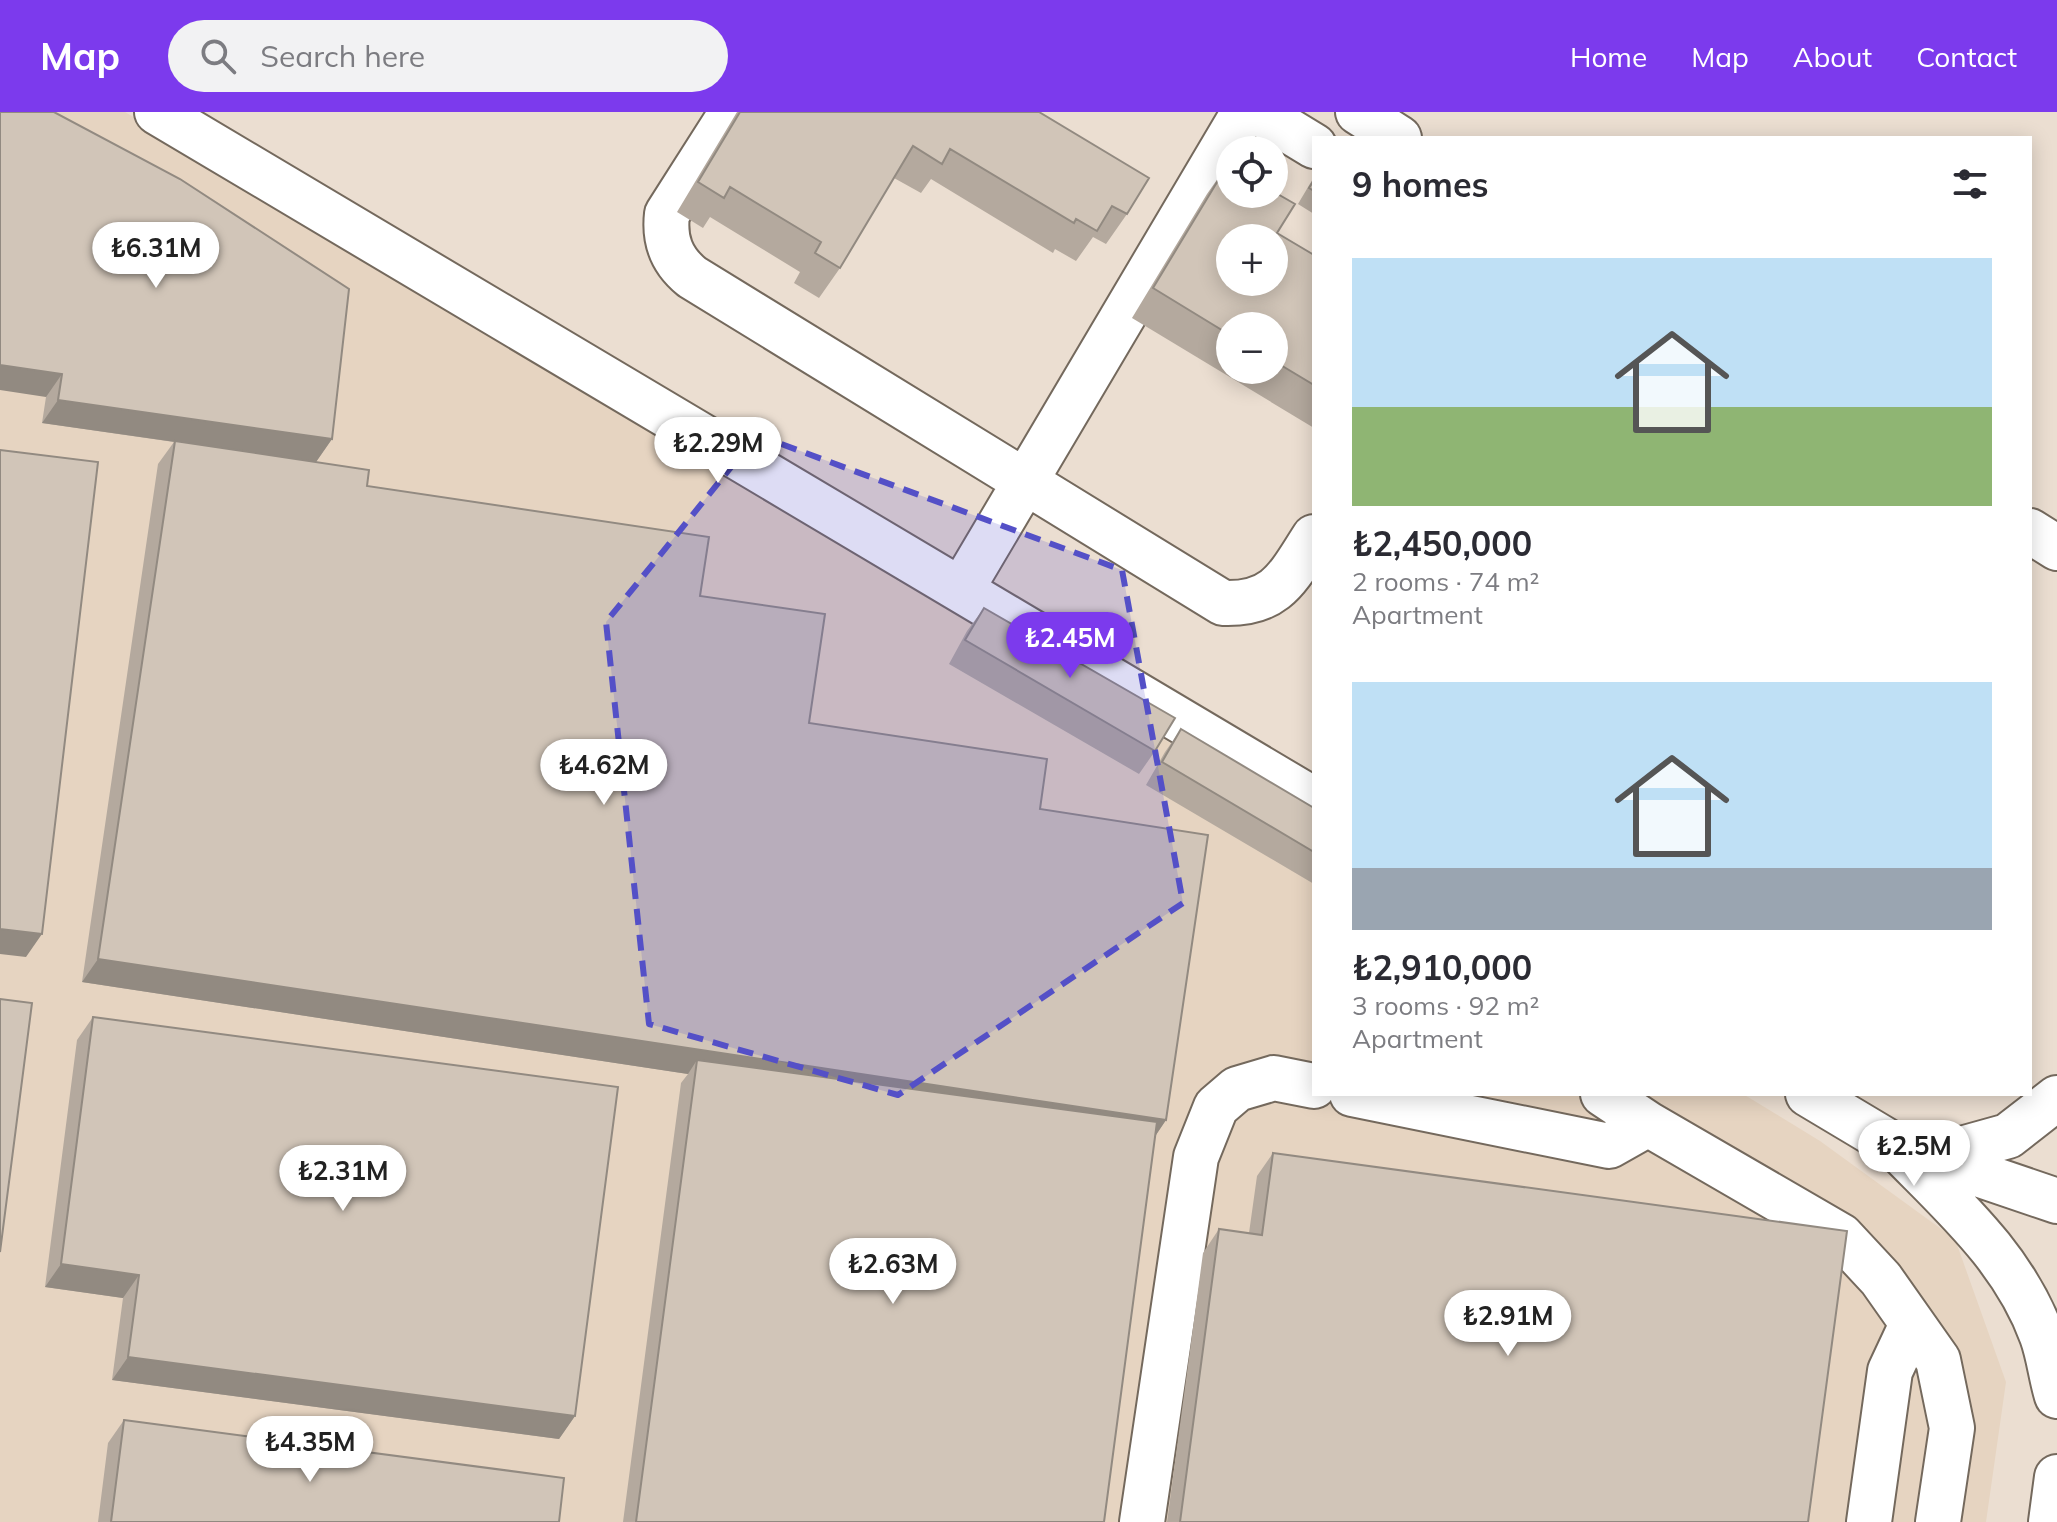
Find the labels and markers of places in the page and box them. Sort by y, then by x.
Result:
pin: ₺6.31M [91,222,221,290]
pin: ₺2.29M [653,417,783,485]
pin: ₺2.45M [1005,612,1135,680]
pin: ₺4.62M [539,739,669,807]
pin: ₺2.5M [1858,1120,1970,1188]
pin: ₺2.31M [278,1145,408,1213]
pin: ₺2.63M [828,1238,958,1306]
pin: ₺2.91M [1443,1290,1573,1358]
pin: ₺4.35M [245,1416,375,1484]

